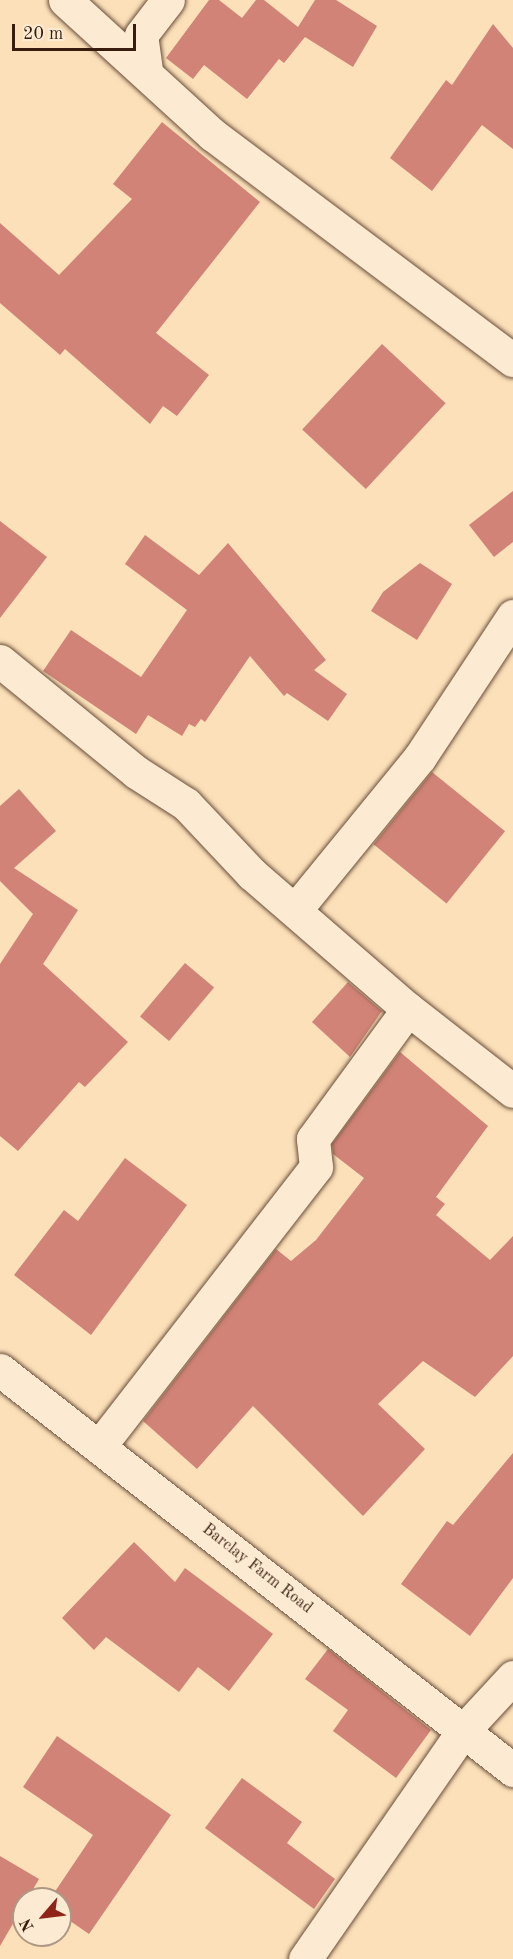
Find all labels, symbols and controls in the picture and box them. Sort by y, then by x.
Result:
scale bar [15,12,140,50]
text: 20 m [23,25,63,43]
street label: Barclay Farm Road [198,1520,316,1618]
north arrow [12,1887,72,1947]
text: N [18,1915,38,1934]

